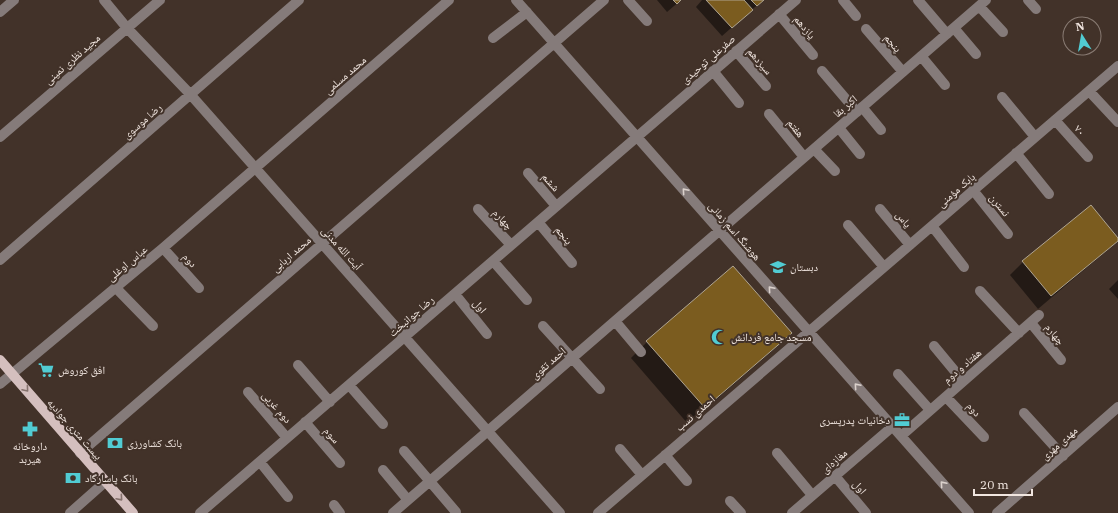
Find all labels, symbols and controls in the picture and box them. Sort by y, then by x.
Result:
street label: یازدهم [790,12,819,43]
north arrow [1062,16,1102,56]
text: N [1074,18,1086,34]
street label: مجید نظری نمینی [41,31,103,87]
street label: پنجم [880,31,905,56]
street label: صفرعلی توحیدی [678,32,738,86]
street label: سیزدهم [744,44,776,78]
street label: محمد مسلمی [321,53,369,97]
street label: اکبر بقا [830,92,860,120]
street label: رضا موسوی [119,100,165,142]
street label: هفتم [784,116,808,141]
street label: ۷۰ [1071,122,1089,138]
street label: ششم [538,170,563,195]
street label: بابک مؤمنی [934,170,978,210]
one-way arrow [683,189,690,196]
street label: نسترن [987,191,1013,219]
street label: هوشنگ اسم زمانی [705,199,765,264]
street label: چهارم [490,206,516,232]
street label: یاس [893,208,915,231]
street label: آیت‌ الله مدنی [319,223,365,273]
street label: پنجم [551,223,576,248]
street label: محمد اربابی [268,233,314,275]
street label: عباس اوغلی [104,242,151,284]
street label: دوم [180,250,201,271]
school or university icon: دبستان [769,258,787,276]
place label: دبستان [790,260,819,274]
one-way arrow [768,286,776,294]
street label: رضا جوانبخت [385,292,437,340]
street label: اول [470,296,490,316]
street label: چهارم [1042,320,1068,348]
mosque icon: مسجد جامع فردانش [710,328,728,346]
place label: مسجد جامع فردانش [731,330,811,344]
street label: احمد تقوی [528,344,568,382]
street label: هفتاد و دوم [940,345,984,387]
supermarket icon: افق کوروش [37,361,55,379]
place label: افق کوروش [58,363,105,377]
one-way arrow [855,384,862,391]
one-way arrow [21,385,28,392]
street label: دوم غربی [259,388,295,426]
street label: احمدی نسب [672,392,718,434]
street label: بیست متری جوادیه [45,395,105,463]
street label: دوم [964,399,985,420]
office icon: دخانیات پدرپسری [893,411,911,429]
place label: دخانیات پدرپسری [819,413,890,427]
pharmacy icon: داروخانه هیربد [21,420,39,438]
street label: مهدی مهری [1038,423,1080,463]
street label: سوم [321,424,343,446]
bank icon: بانک کشاورزی [106,434,124,452]
place label: بانک کشاورزی [127,436,182,450]
place label: داروخانه هیربد [13,439,48,466]
street label: مغازه‌ای [818,446,850,476]
bank icon: بانک پاسارگاد [64,469,82,487]
place label: بانک پاسارگاد [85,471,138,485]
scale bar [974,471,1032,497]
street label: اول [850,477,870,497]
text: 20 m [980,477,1009,492]
one-way arrow [940,481,948,489]
one-way arrow [115,494,122,501]

